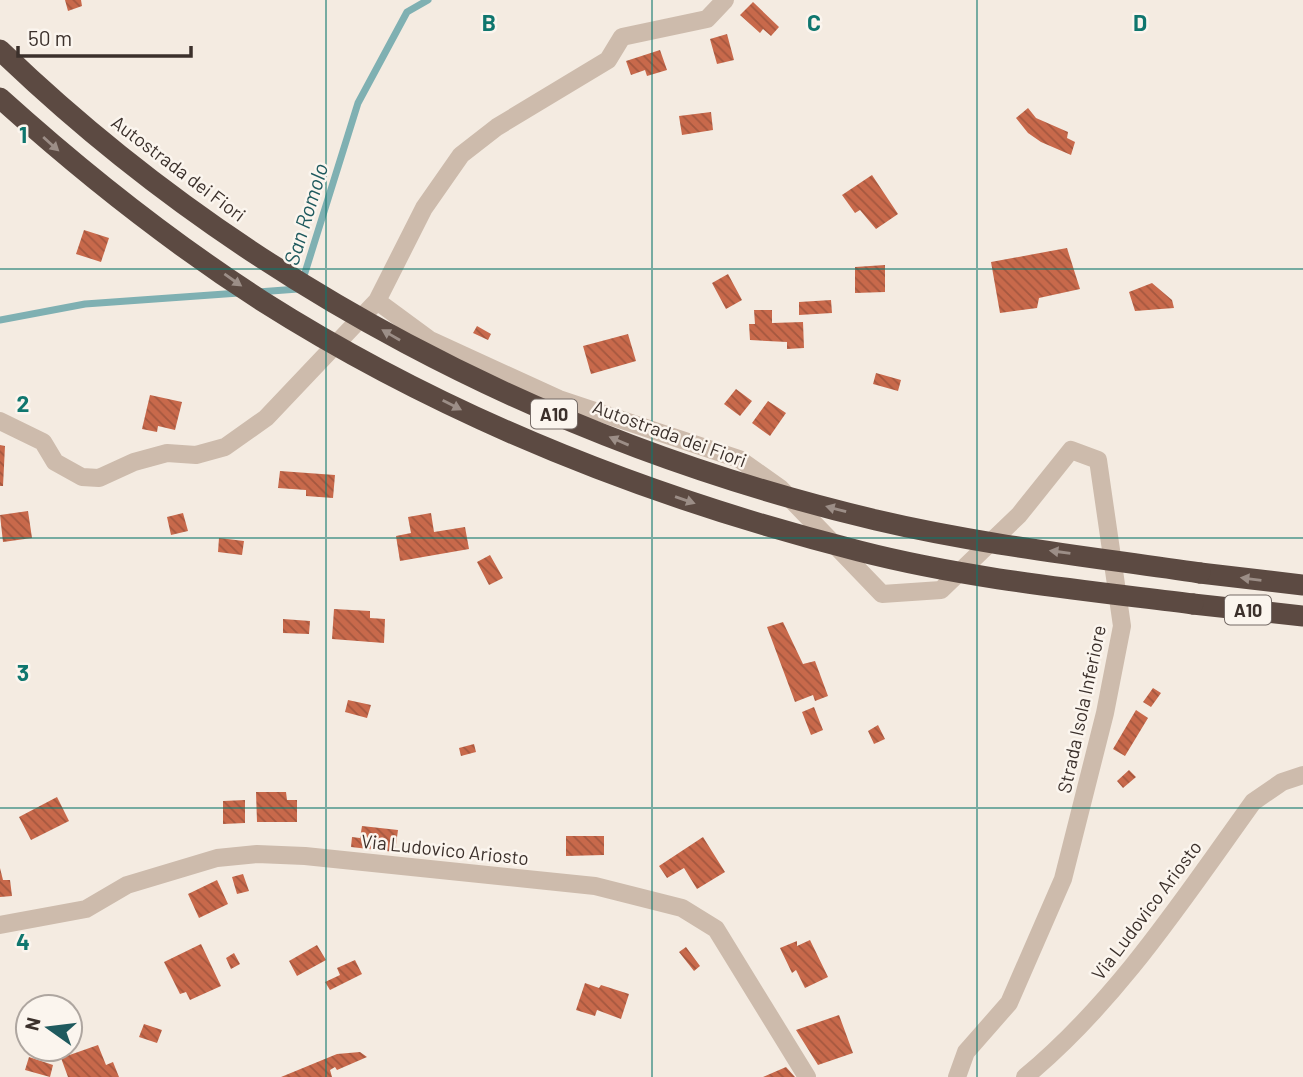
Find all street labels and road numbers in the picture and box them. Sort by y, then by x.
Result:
street label: Autostrada dei Fiori [107,110,251,226]
street label: Autostrada dei Fiori [590,394,750,472]
road number: A10 [531,400,577,428]
road number: A10 [1225,596,1271,624]
street label: Strada Isola Inferiore [1052,623,1110,795]
street label: Via Ludovico Ariosto [360,829,530,869]
street label: Via Ludovico Ariosto [1086,836,1206,984]

